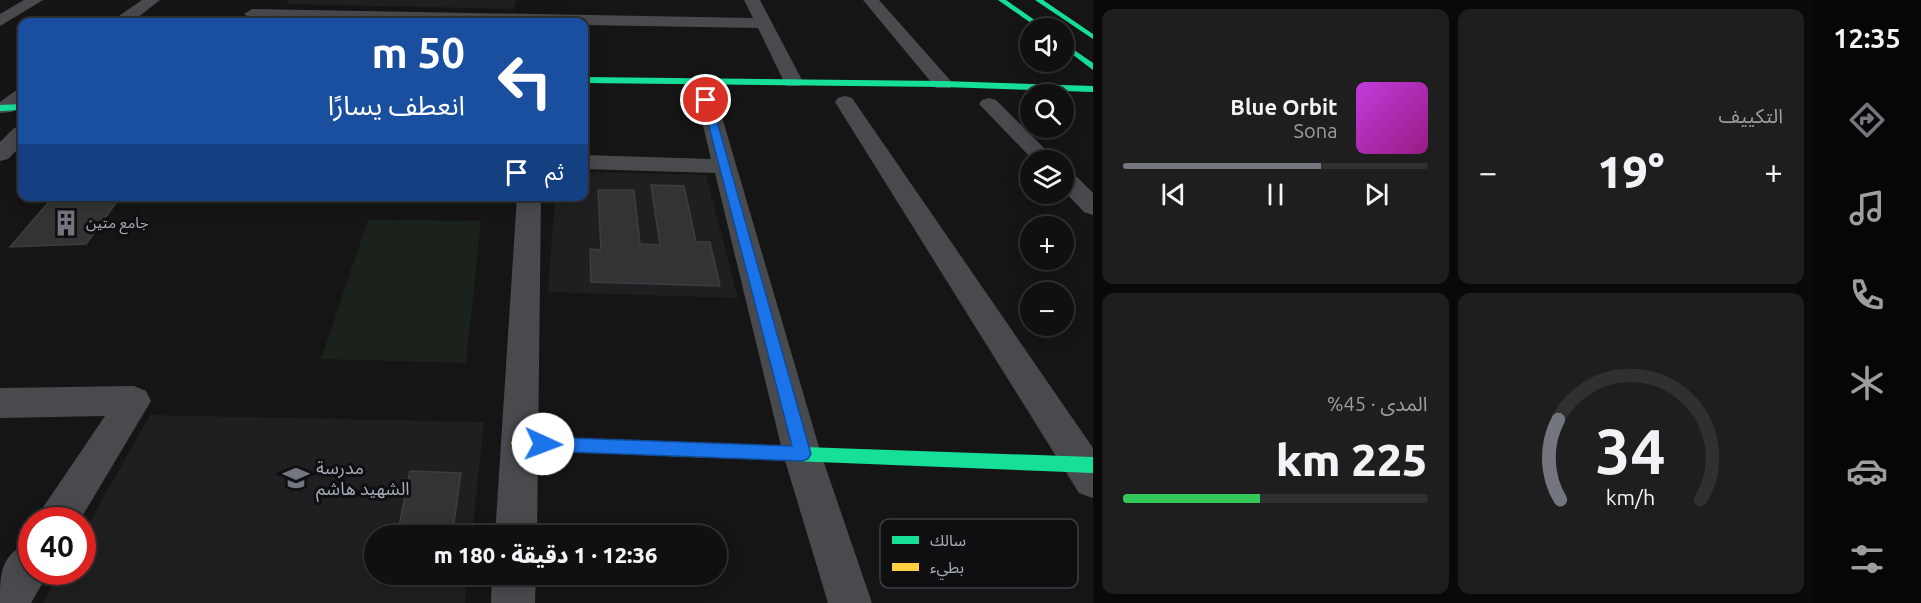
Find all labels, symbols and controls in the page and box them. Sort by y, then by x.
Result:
map controls [1020,18,1074,336]
button: sound [1020,18,1074,72]
text: 12:35 [1833,23,1901,53]
text: 50 m [371,29,465,76]
icon: left [486,42,564,120]
pin [680,74,731,125]
icon: arrive [689,83,722,116]
button: search [1020,84,1074,138]
text: انعطف يسارًا [328,90,465,120]
text: Blue Orbit [1230,94,1338,119]
icon: directions [1846,99,1888,141]
text: التكييف [1719,104,1783,127]
text: Sona [1294,119,1338,142]
text: 19° [1597,146,1664,197]
button: layers [1020,150,1074,204]
text: − [1479,153,1497,190]
text: + [1764,153,1783,190]
icon: arrive [500,156,533,189]
text: ثم [545,159,564,184]
icon: previous [1157,178,1190,211]
icon: pause [1259,178,1292,211]
icon: next [1360,178,1393,211]
icon: music [1846,187,1888,229]
building icon: جامع متين [51,208,81,238]
place label: جامع متين [86,214,149,235]
button: + [1020,216,1074,270]
icon: phone [1846,274,1888,316]
button: − [1020,282,1074,336]
icon: climate [1846,362,1888,404]
text: المدى · 45% [1327,392,1428,415]
position arrow [511,412,575,476]
text: 34 [1596,416,1666,486]
text: 225 km [1276,434,1428,485]
icon: car [1846,450,1888,492]
place label: مدرسة الشهيد هاشم [316,457,410,502]
school or university icon: مدرسة الشهيد هاشم [281,463,311,493]
text: km/h [1606,486,1655,510]
speed limit sign: 40 [18,507,96,585]
legend [880,519,1078,588]
text: سالك [930,531,966,549]
icon: filters [1846,538,1888,580]
text: 12:36 · 1 دقيقة · 180 m [434,542,657,567]
text: بطيء [930,558,964,580]

